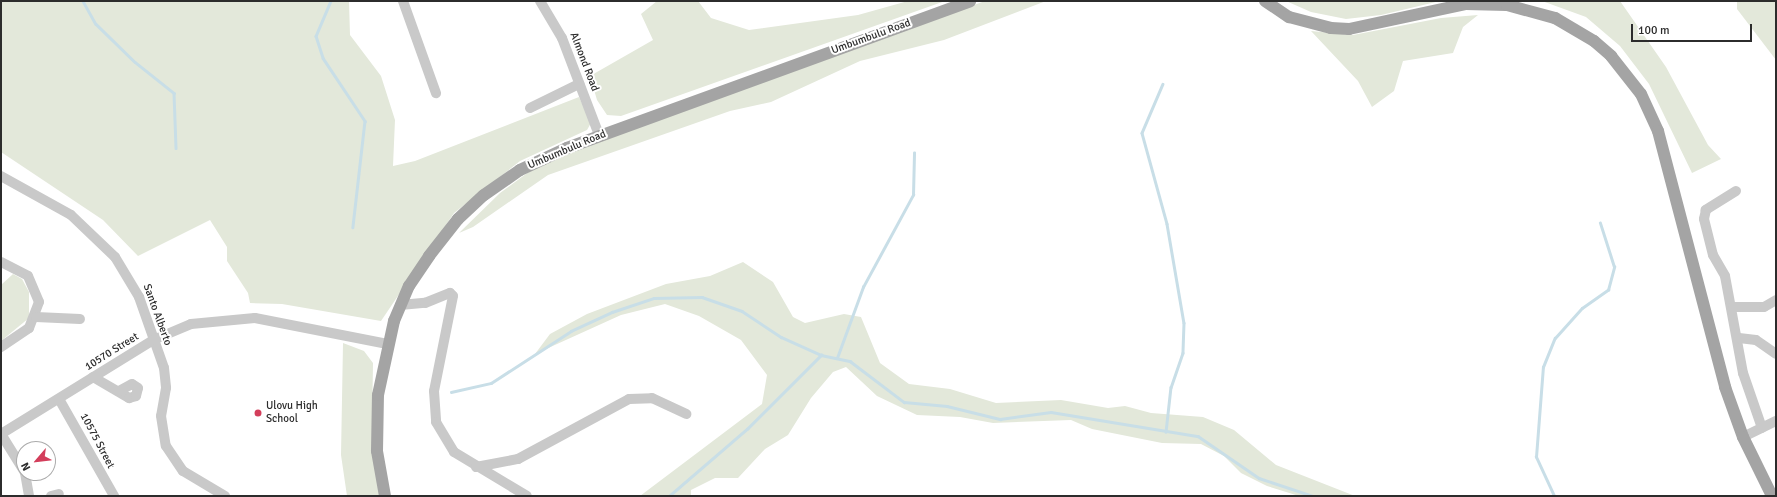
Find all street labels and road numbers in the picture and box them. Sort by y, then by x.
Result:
street label: Umbumbulu Road [829,16,913,58]
street label: Almond Road [567,31,601,93]
street label: Umbumbulu Road [526,128,608,172]
street label: Santo Alberto [140,282,174,348]
street label: 10570 Street [83,330,141,374]
street label: 10575 Street [77,411,117,471]

